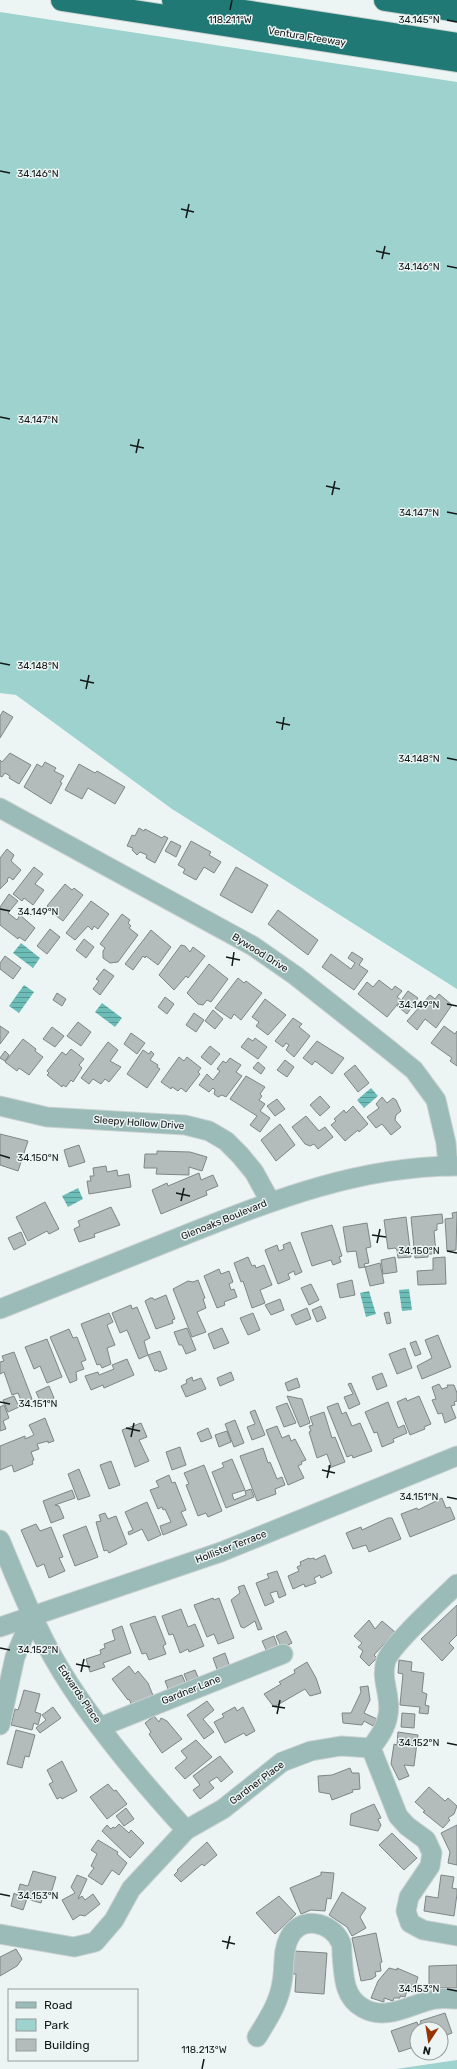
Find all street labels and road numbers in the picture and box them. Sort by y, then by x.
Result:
street label: Ventura Freeway [267,25,347,49]
street label: Bywood Drive [230,931,291,975]
street label: Sleepy Hollow Drive [93,1114,185,1132]
street label: Glenoaks Boulevard [179,1197,269,1243]
street label: Hollister Terrace [194,1528,269,1566]
street label: Edwards Place [55,1662,103,1726]
street label: Gardner Lane [160,1673,223,1707]
street label: Gardner Place [227,1758,287,1807]

